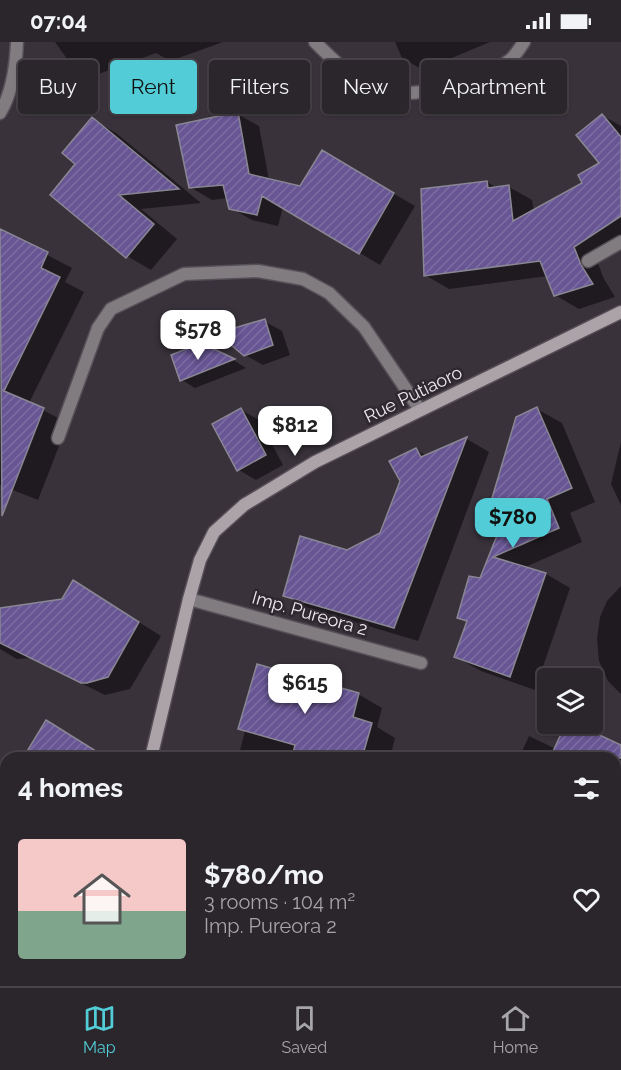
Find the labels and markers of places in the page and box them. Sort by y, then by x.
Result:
pin: $578 [162,310,234,361]
pin: $812 [259,406,331,457]
pin: $780 [477,498,549,549]
pin: $615 [269,664,341,715]

